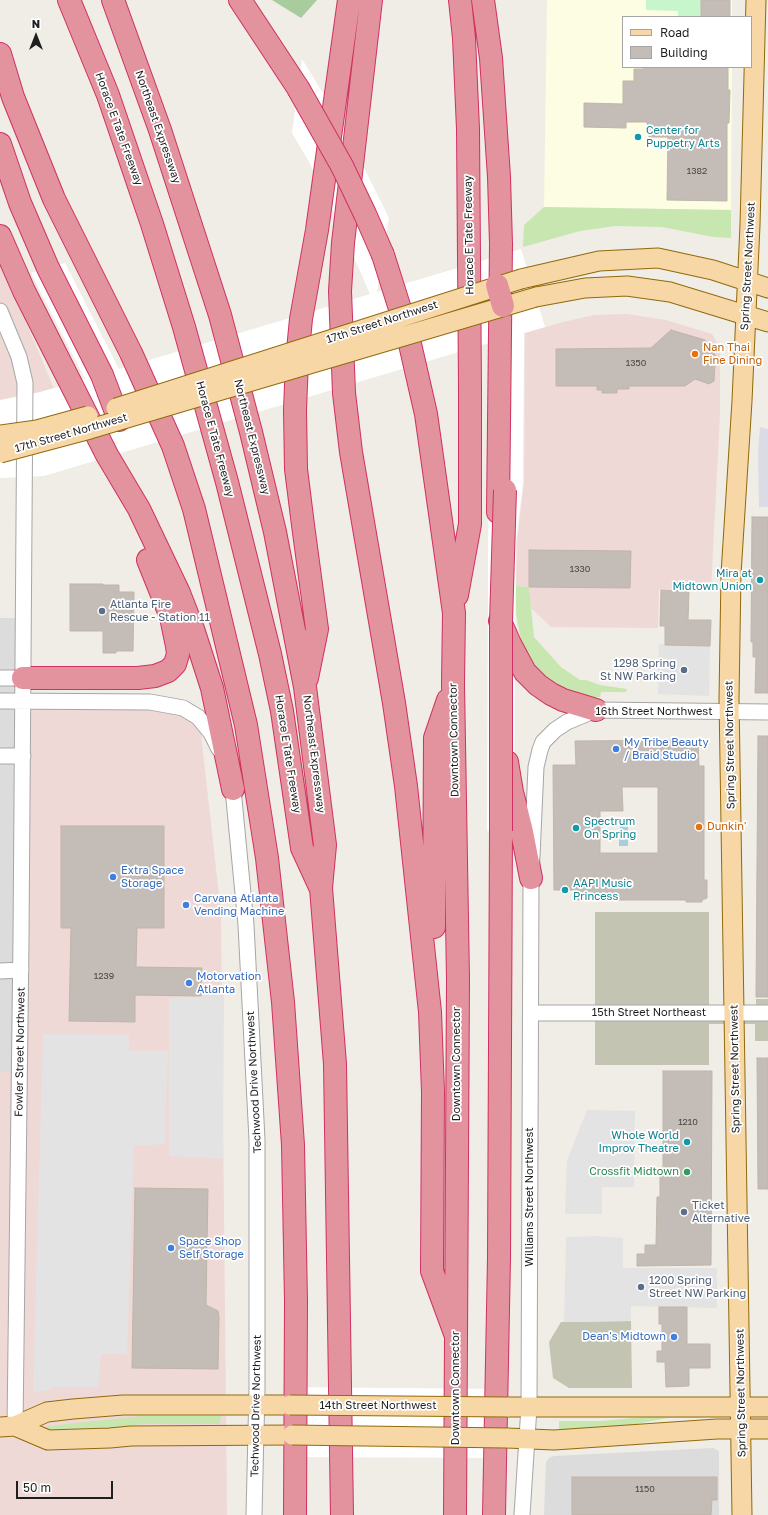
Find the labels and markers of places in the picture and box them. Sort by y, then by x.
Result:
place label: Center for Puppetry Arts [646,124,720,150]
marker: Center for Puppetry Arts [633,132,643,142]
place label: Nan Thai Fine Dining [703,341,762,367]
marker: Nan Thai Fine Dining [690,349,700,359]
place label: Mira at Midtown Union [672,567,752,593]
marker: Mira at Midtown Union [755,575,765,585]
place label: Atlanta Fire Rescue - Station 11 [110,598,210,624]
marker: Atlanta Fire Rescue - Station 11 [97,606,107,616]
place label: 1298 Spring St NW Parking [600,657,676,683]
marker: 1298 Spring St NW Parking [679,665,689,675]
place label: My Tribe Beauty / Braid Studio [624,736,709,762]
marker: My Tribe Beauty / Braid Studio [611,744,621,754]
place label: Spectrum On Spring [584,815,636,841]
place label: Dunkin' [707,820,746,834]
marker: Dunkin' [694,822,704,832]
marker: Spectrum On Spring [571,823,581,833]
place label: Extra Space Storage [121,864,184,890]
marker: Extra Space Storage [108,872,118,882]
place label: AAPI Music Princess [573,877,632,903]
marker: AAPI Music Princess [560,885,570,895]
place label: Carvana Atlanta Vending Machine [194,892,284,918]
marker: Carvana Atlanta Vending Machine [181,900,191,910]
place label: Motorvation Atlanta [197,970,261,996]
marker: Motorvation Atlanta [184,978,194,988]
place label: Whole World Improv Theatre [599,1129,679,1155]
marker: Whole World Improv Theatre [682,1137,692,1147]
place label: Crossfit Midtown [589,1165,679,1179]
marker: Crossfit Midtown [682,1167,692,1177]
place label: Ticket Alternative [692,1199,750,1225]
marker: Ticket Alternative [679,1207,689,1217]
place label: Space Shop Self Storage [179,1235,244,1261]
marker: Space Shop Self Storage [166,1243,176,1253]
place label: 1200 Spring Street NW Parking [649,1274,746,1300]
marker: 1200 Spring Street NW Parking [636,1282,646,1292]
place label: Dean's Midtown [582,1330,666,1344]
marker: Dean's Midtown [669,1332,679,1342]

